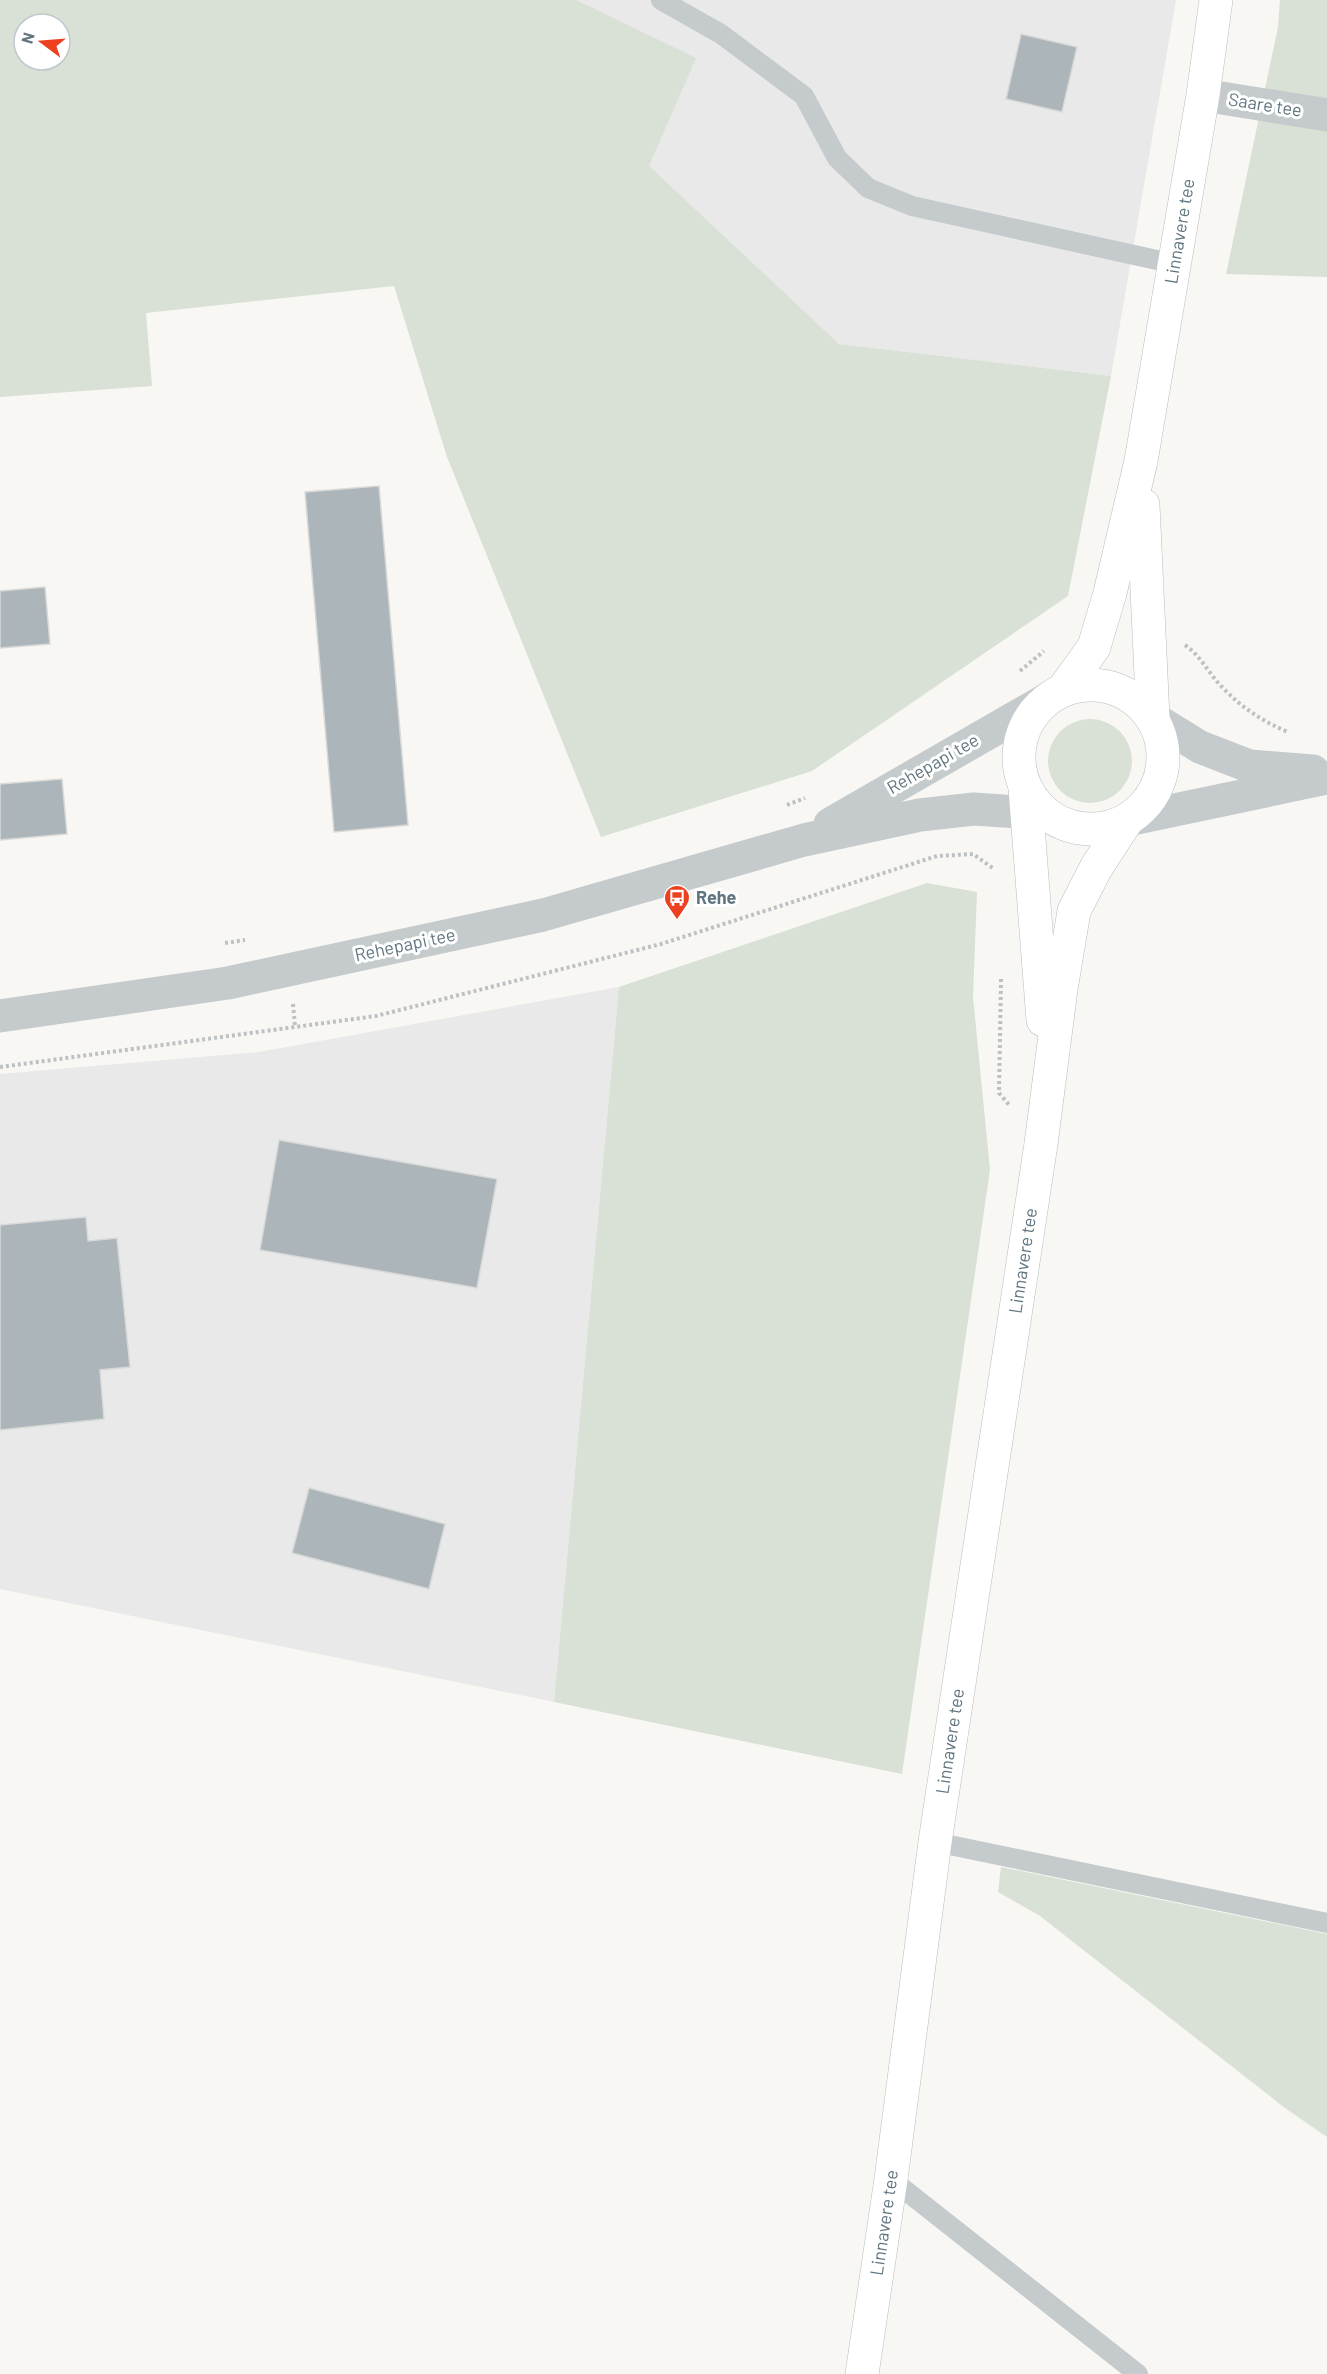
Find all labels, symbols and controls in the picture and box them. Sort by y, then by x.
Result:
north arrow [12,12,72,72]
text: N [17,30,38,45]
street label: Saare tee [1227,87,1303,121]
street label: Linnavere tee [1159,177,1199,285]
street label: Rehepapi tee [883,728,982,798]
bus stop icon: Rehe [662,883,692,921]
place label: Rehe [696,886,737,908]
street label: Rehepapi tee [352,923,457,965]
street label: Linnavere tee [1003,1206,1041,1315]
street label: Linnavere tee [930,1687,968,1795]
street label: Linnavere tee [865,2168,902,2277]

